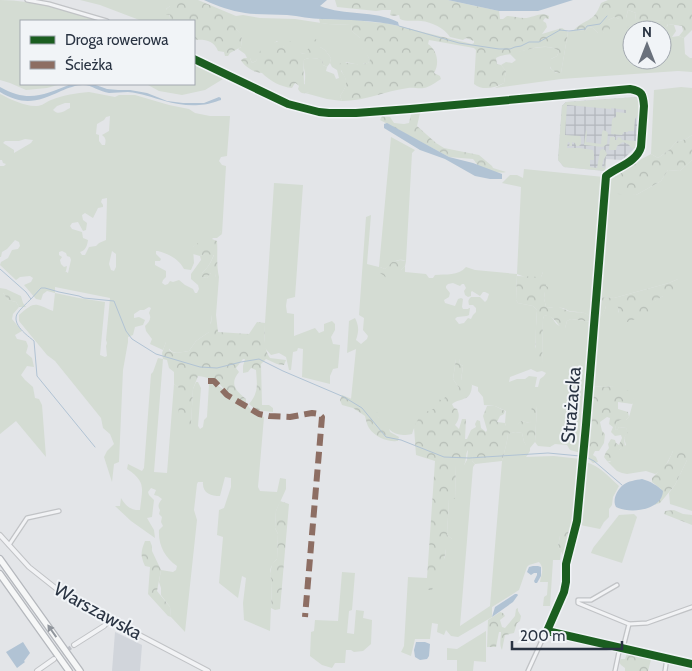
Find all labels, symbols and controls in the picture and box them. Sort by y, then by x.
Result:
legend [20,20,195,85]
north arrow [622,20,672,70]
text: N [642,23,652,41]
text: Droga rowerowa [65,31,169,49]
text: Ścieżka [65,55,113,74]
street label: Strażacka [556,366,586,444]
street label: Warszawska [50,577,146,645]
scale bar [512,618,622,650]
one-way arrow [47,624,57,638]
text: 200 m [520,627,565,645]

